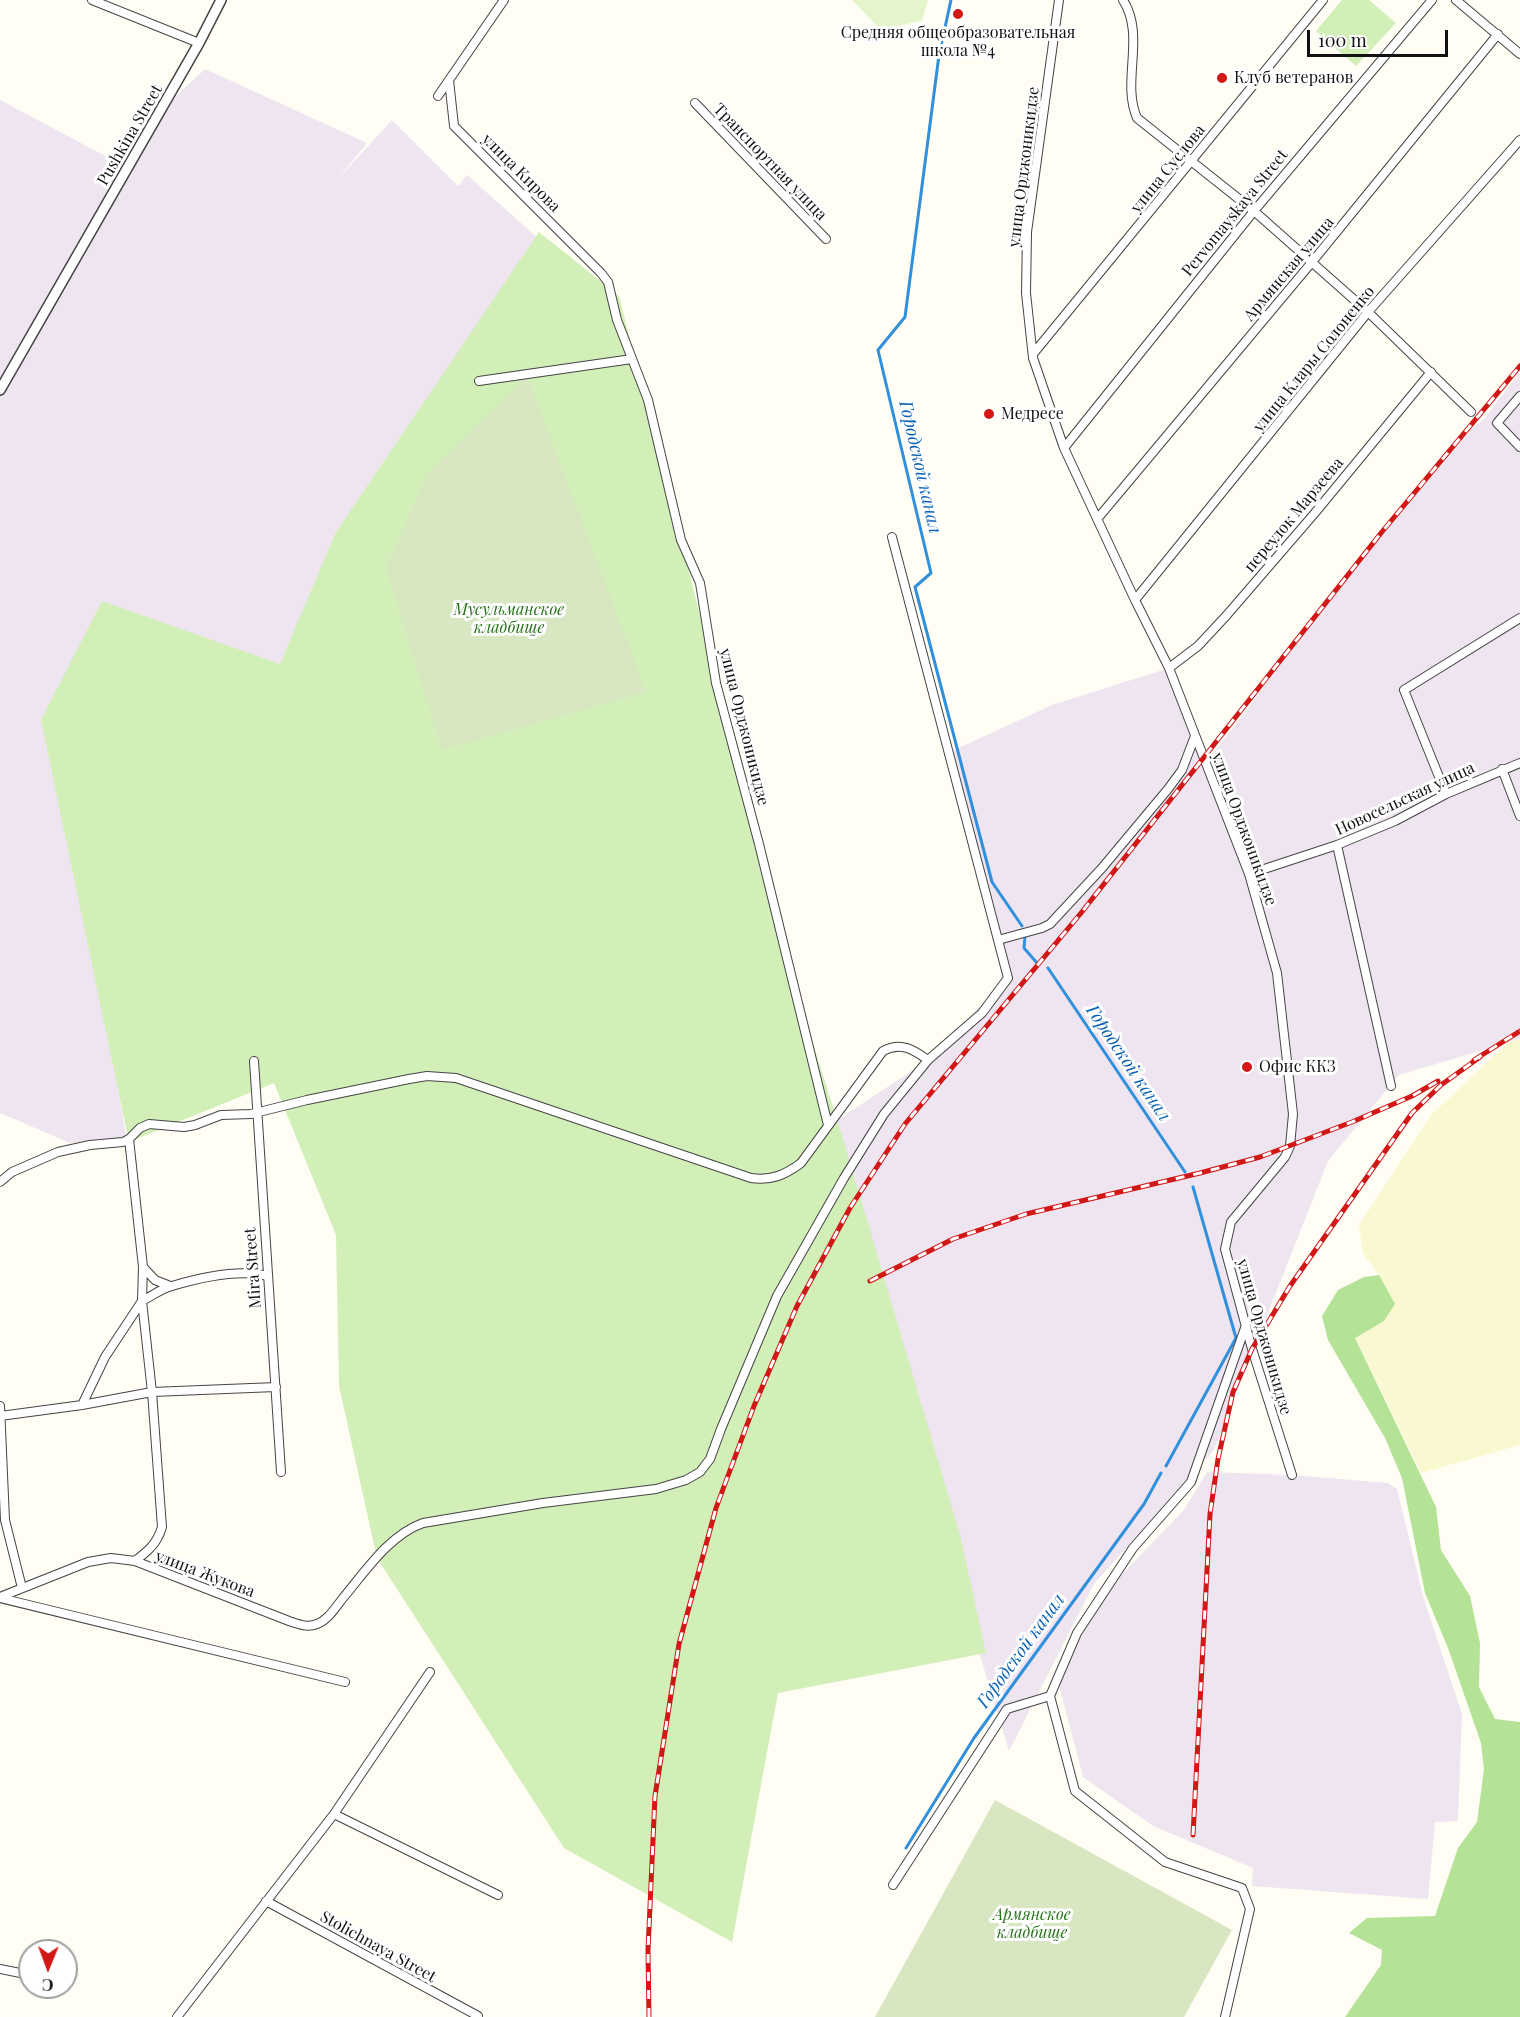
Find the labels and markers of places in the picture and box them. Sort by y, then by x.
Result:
marker: Средняя общеобразовательная школа №4 [951,7,965,21]
place label: Средняя общеобразовательная школа №4 [841,23,1075,61]
place label: Клуб ветеранов [1234,68,1353,88]
marker: Клуб ветеранов [1215,71,1229,85]
place label: Медресе [1001,404,1064,424]
marker: Медресе [982,407,996,421]
place label: Офис ККЗ [1259,1057,1336,1077]
marker: Офис ККЗ [1240,1060,1254,1074]

